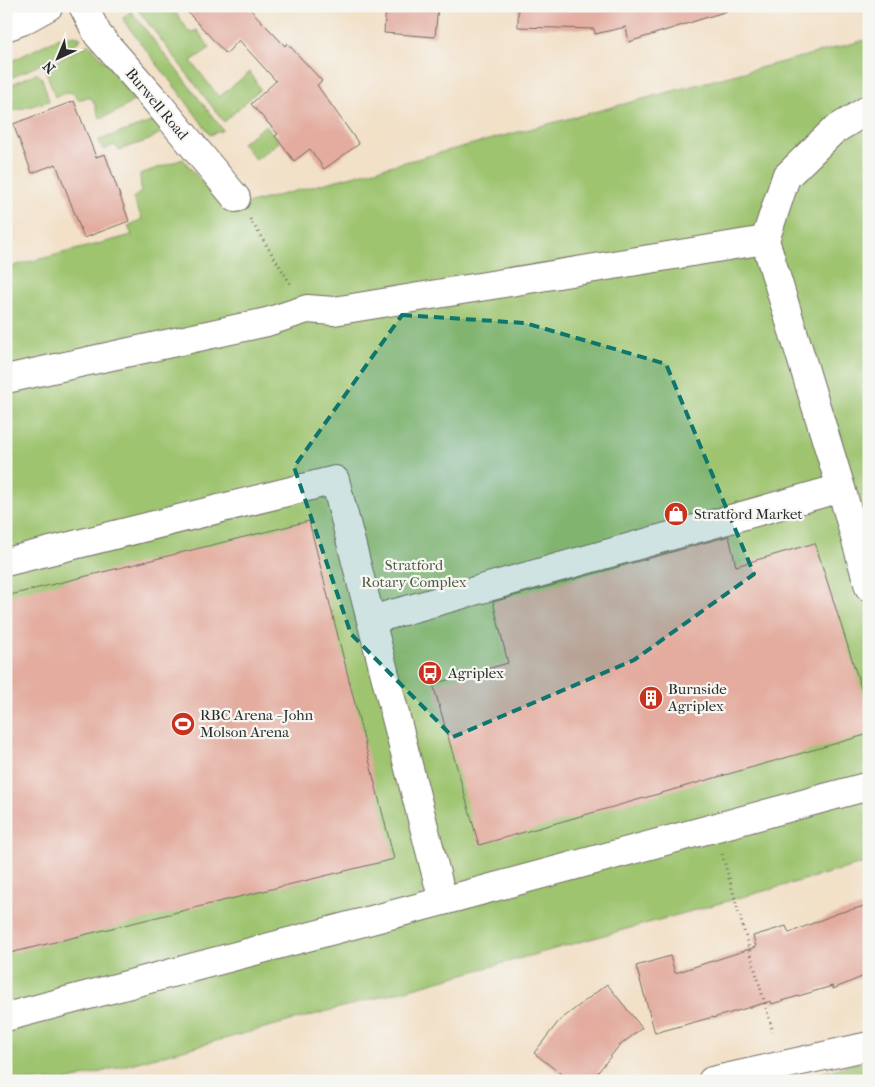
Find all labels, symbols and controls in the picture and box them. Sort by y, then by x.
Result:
north arrow [32,32,82,82]
text: N [39,57,59,77]
street label: Burwell Road [122,65,193,144]
shop icon: Stratford Market [663,501,689,527]
place label: Stratford Market [694,505,803,523]
park label: Stratford Rotary Complex [361,556,467,591]
bus stop icon: Agriplex [417,660,443,686]
place label: Agriplex [447,664,504,682]
place label: Burnside Agriplex [667,680,727,715]
building icon: Burnside Agriplex [638,685,664,711]
place label: RBC Arena - John Molson Arena [200,706,314,741]
sports icon: RBC Arena - John Molson Arena [170,711,196,737]

